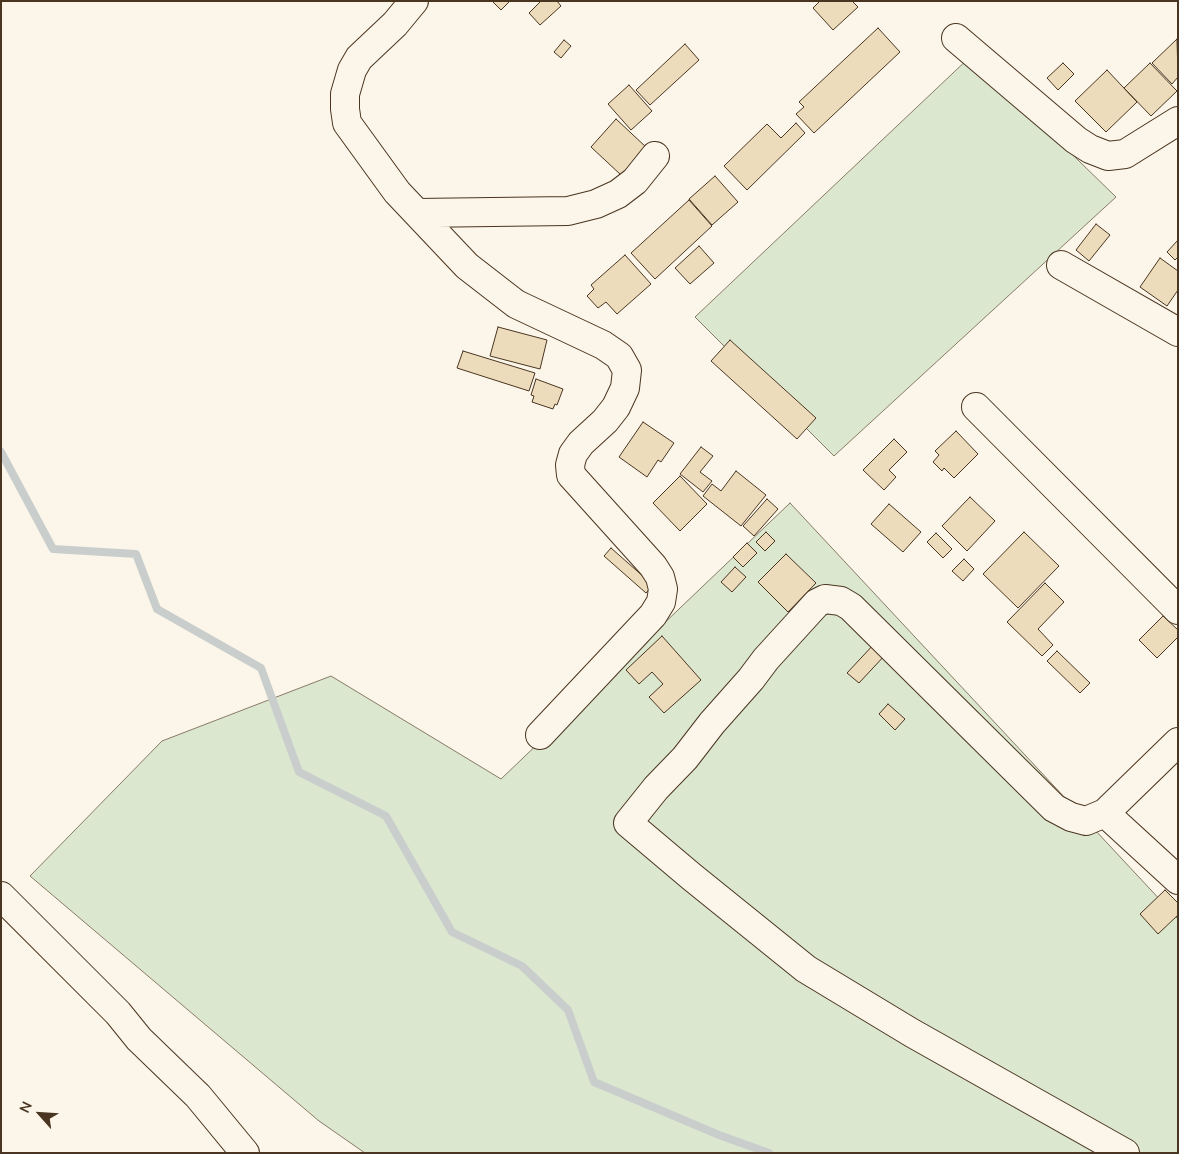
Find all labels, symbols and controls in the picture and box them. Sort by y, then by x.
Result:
north arrow [15,1089,65,1139]
text: N [15,1098,37,1116]

